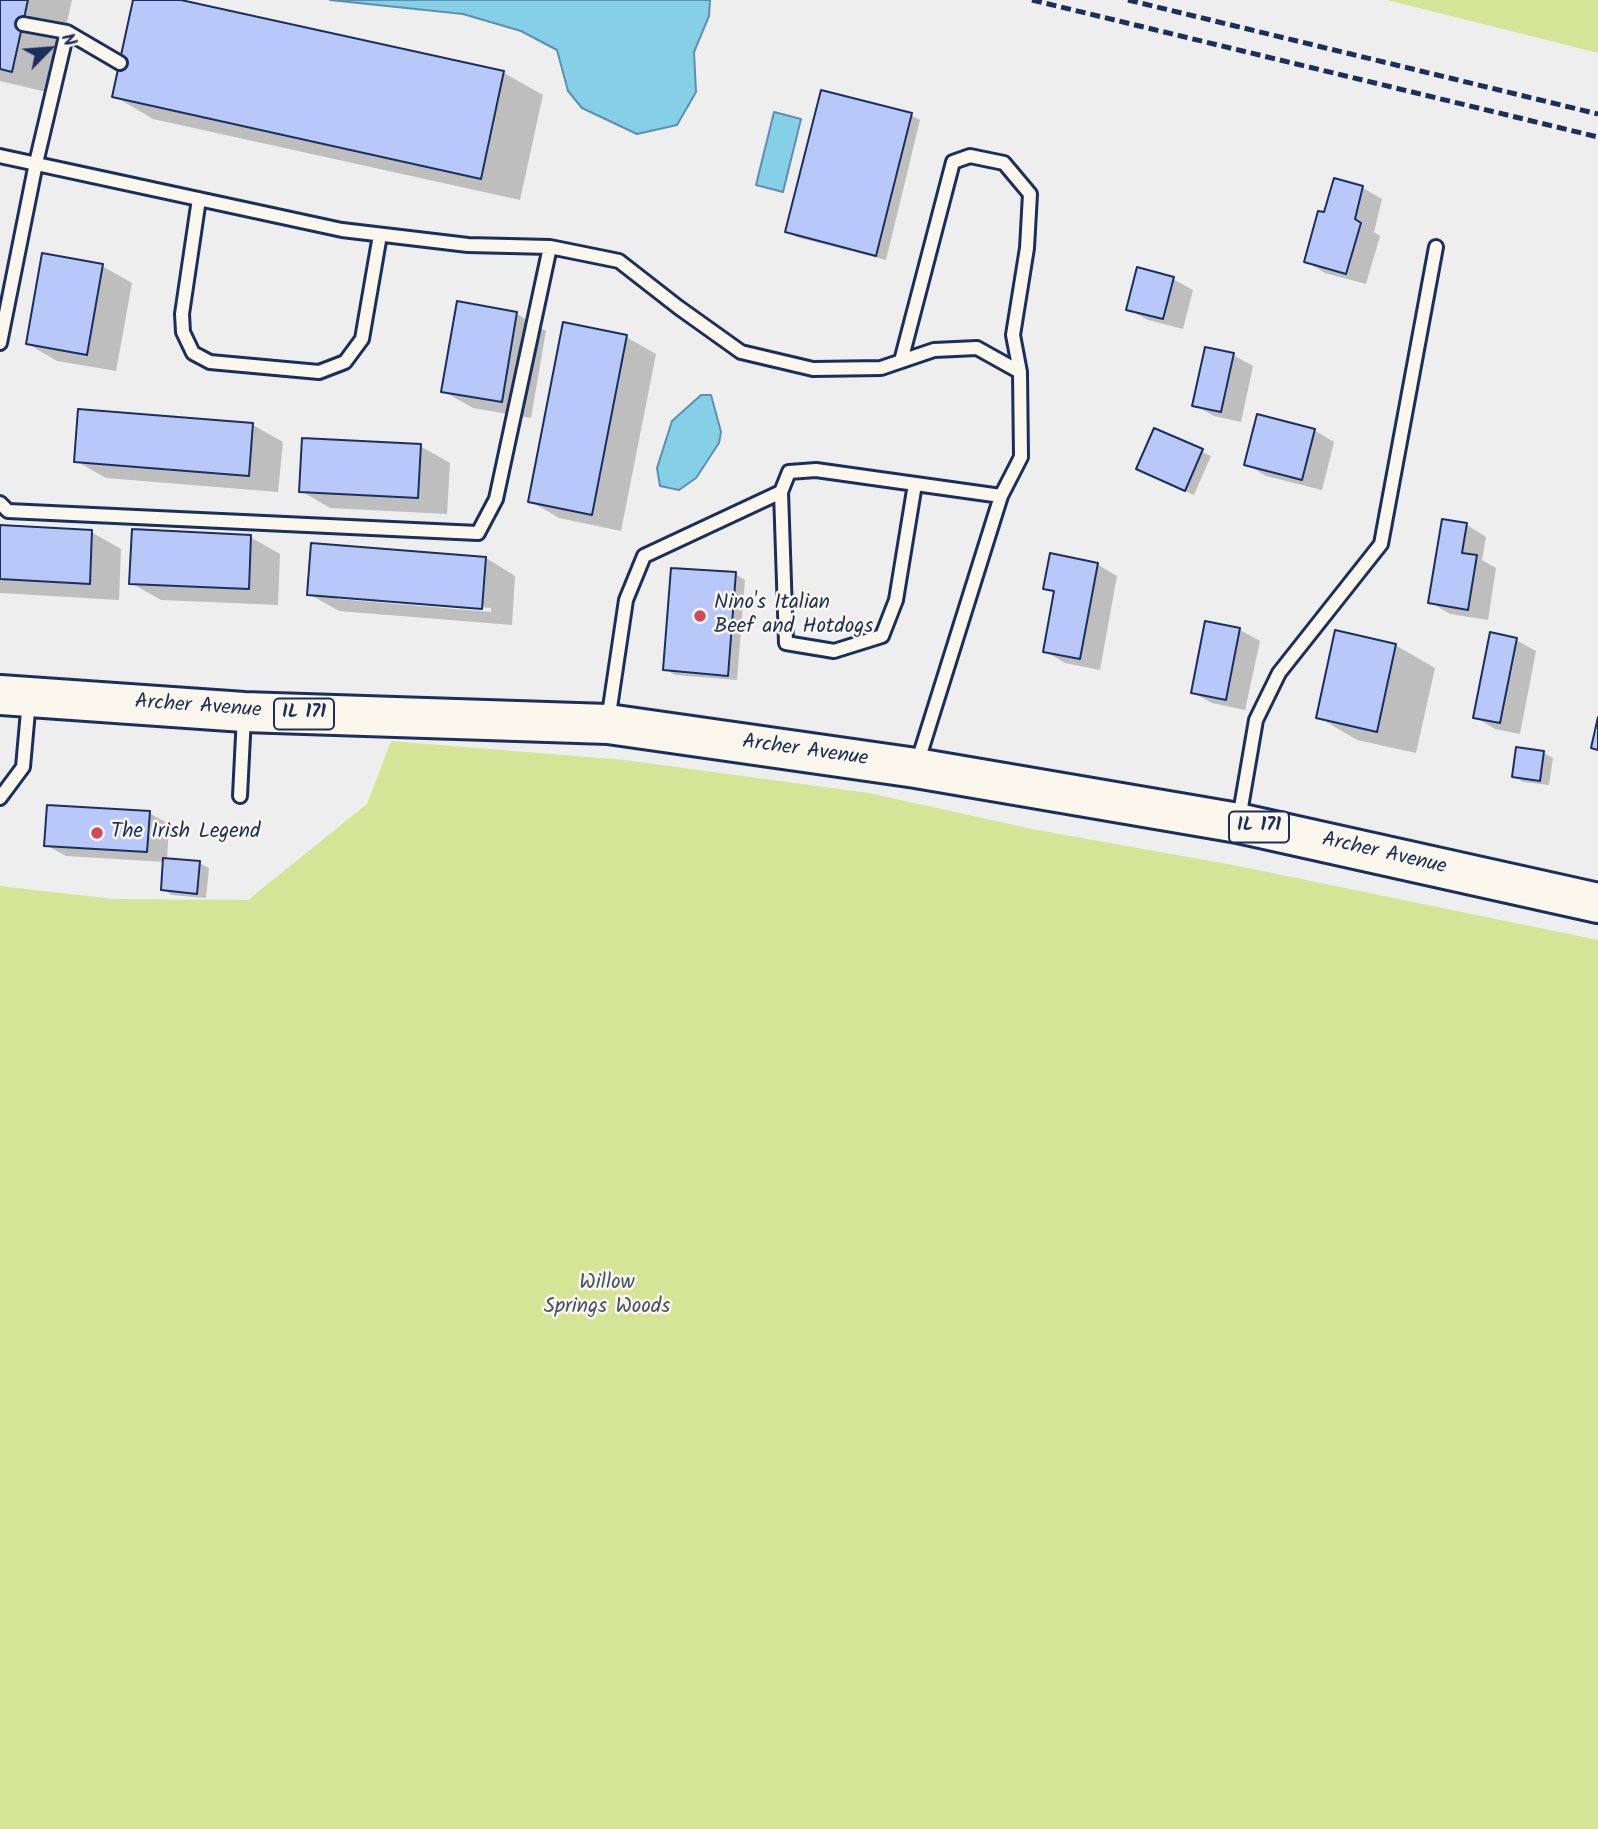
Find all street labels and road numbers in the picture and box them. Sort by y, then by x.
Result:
street label: Archer Avenue [134,691,262,725]
road number: IL 171 [274,698,334,730]
street label: Archer Avenue [740,731,870,773]
road number: IL 171 [1229,812,1289,842]
street label: Archer Avenue [1319,828,1449,882]

